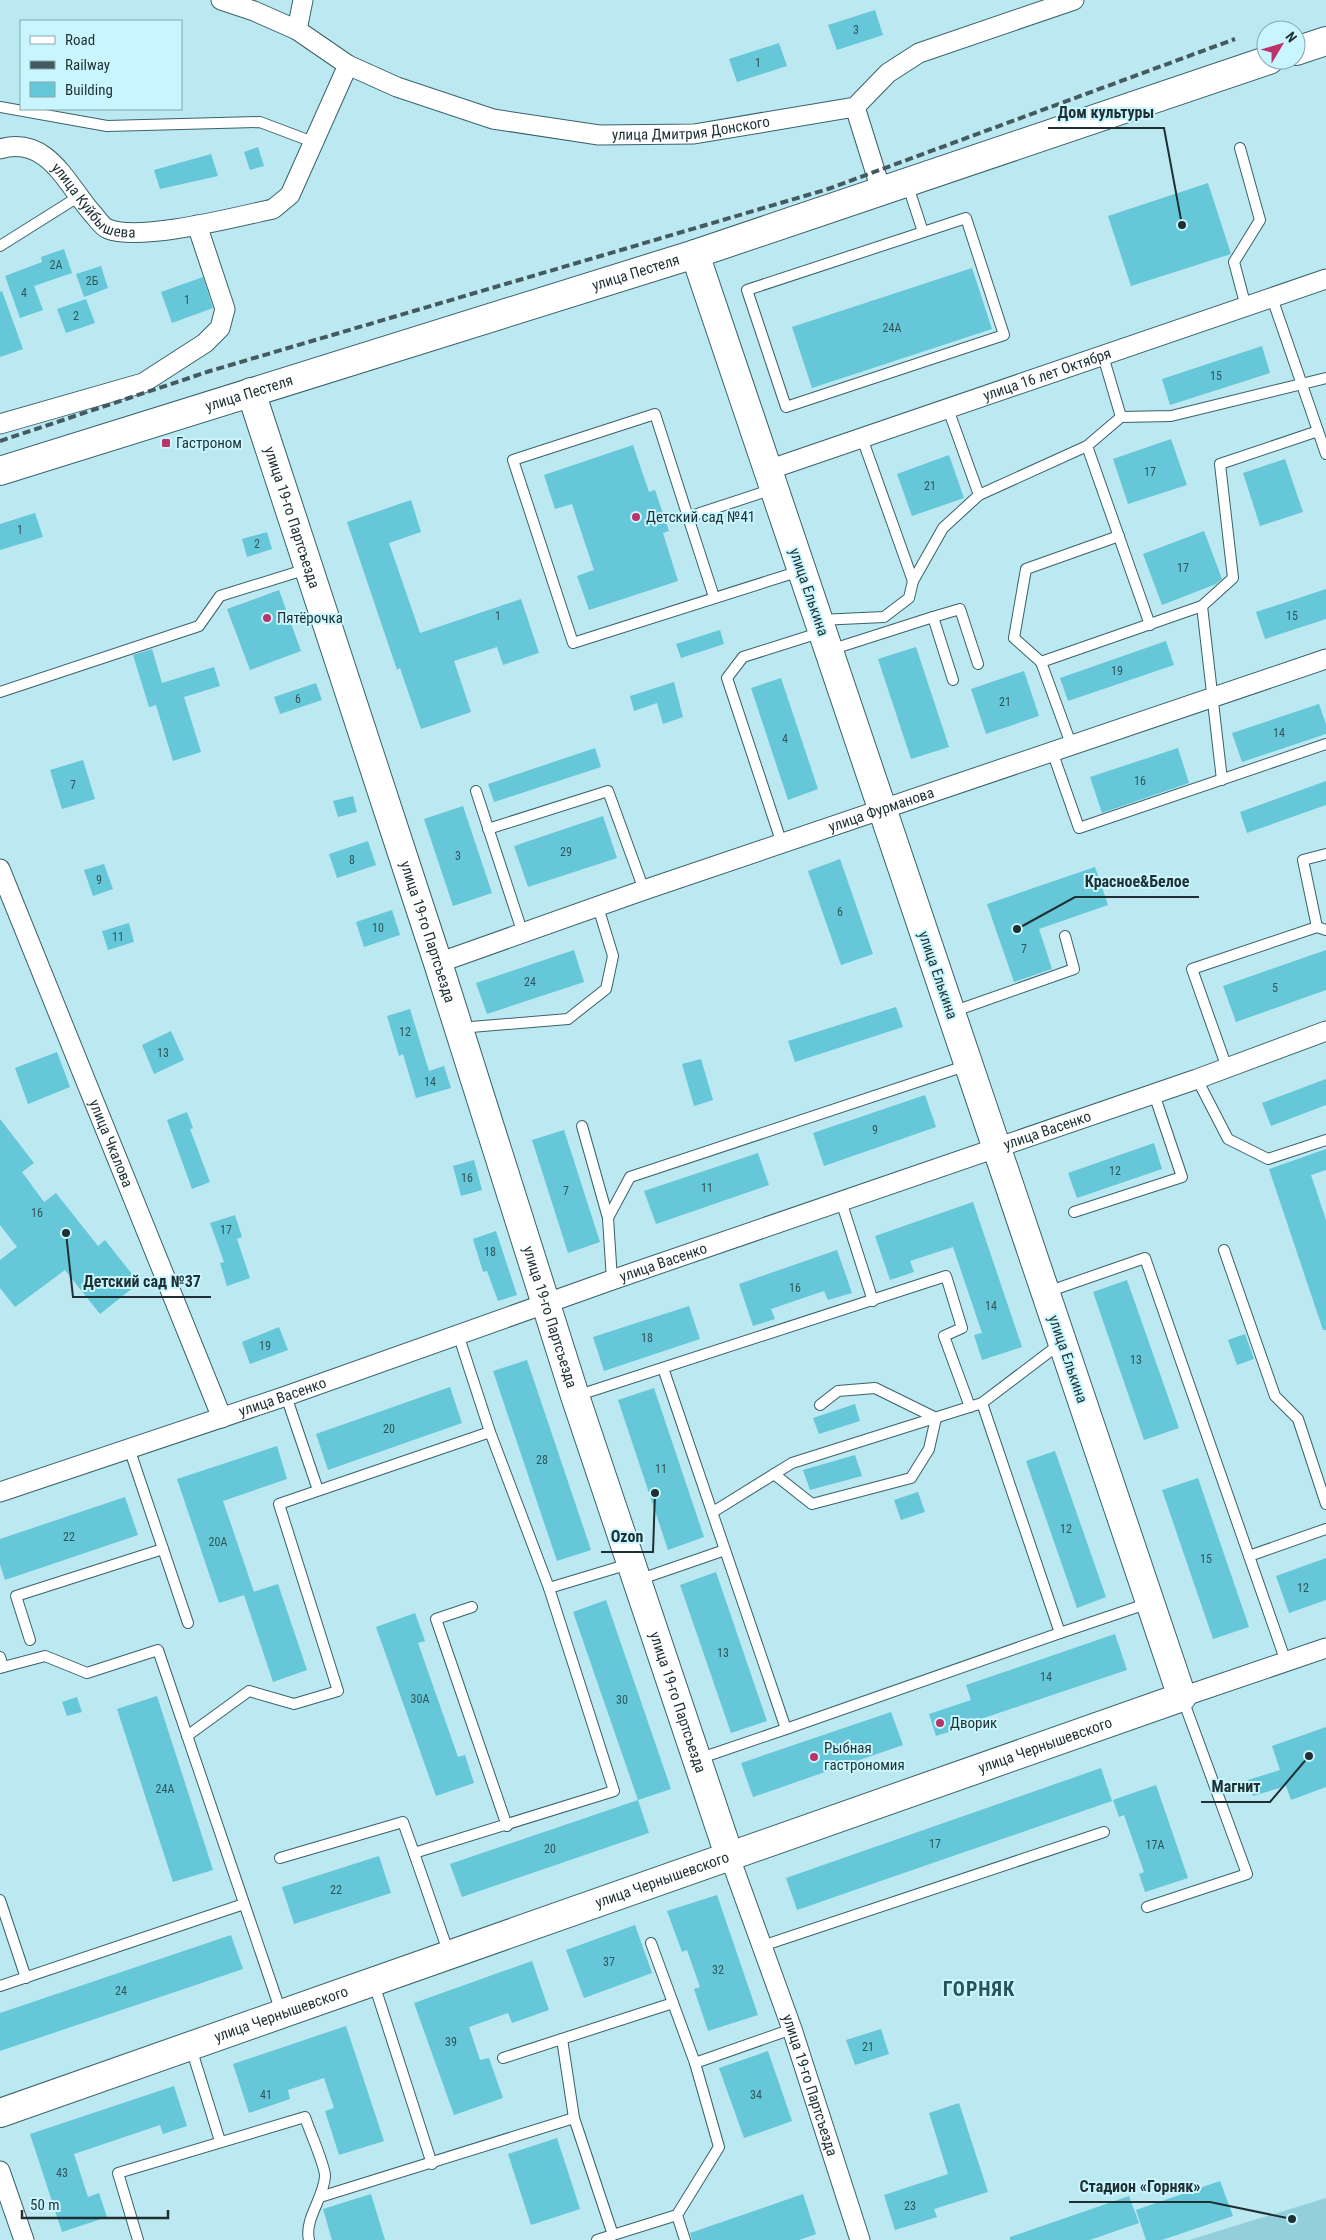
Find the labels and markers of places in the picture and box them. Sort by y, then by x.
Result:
callout: Дом культуры [1048,97,1164,128]
place label: Гастроном [176,434,242,452]
marker: Гастроном [160,437,172,449]
place label: Детский сад №41 [646,508,755,526]
marker: Детский сад №41 [630,511,642,523]
place label: Пятёрочка [277,609,343,627]
marker: Пятёрочка [261,612,273,624]
callout: Красное&Белое [1075,866,1199,897]
callout: Детский сад №37 [73,1266,211,1297]
callout: Ozon [601,1521,653,1552]
place label: Дворик [950,1714,997,1732]
marker: Дворик [934,1717,946,1729]
place label: Рыбная гастрономия [824,1739,905,1774]
marker: Рыбная гастрономия [808,1751,820,1763]
callout: Магнит [1201,1771,1270,1802]
callout: Стадион «Горняк» [1069,2171,1210,2202]

